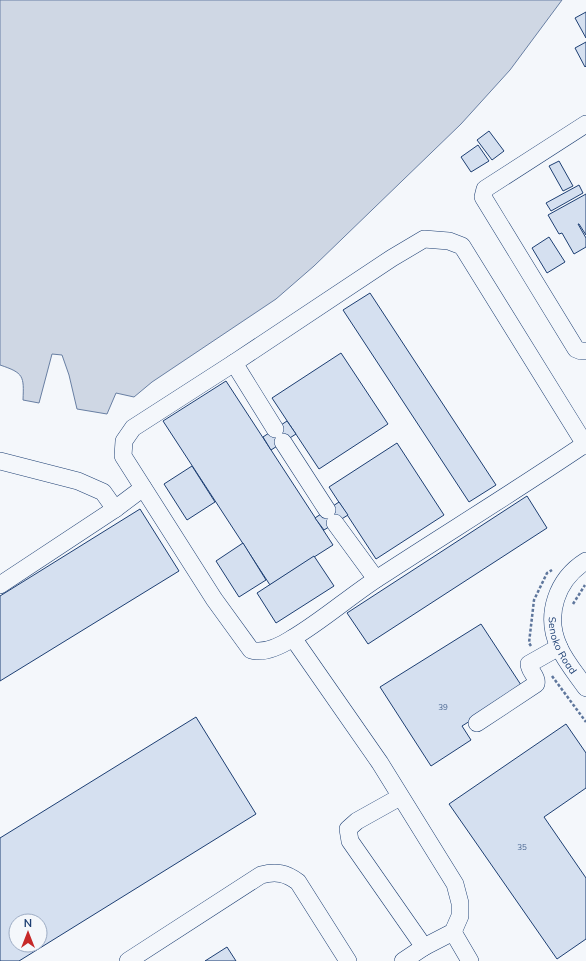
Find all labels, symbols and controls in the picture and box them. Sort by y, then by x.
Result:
street label: Senoko Road [546,617,580,677]
house number: 39 [438,702,448,712]
house number: 35 [517,842,527,852]
north arrow [8,913,48,953]
text: N [24,916,32,930]

